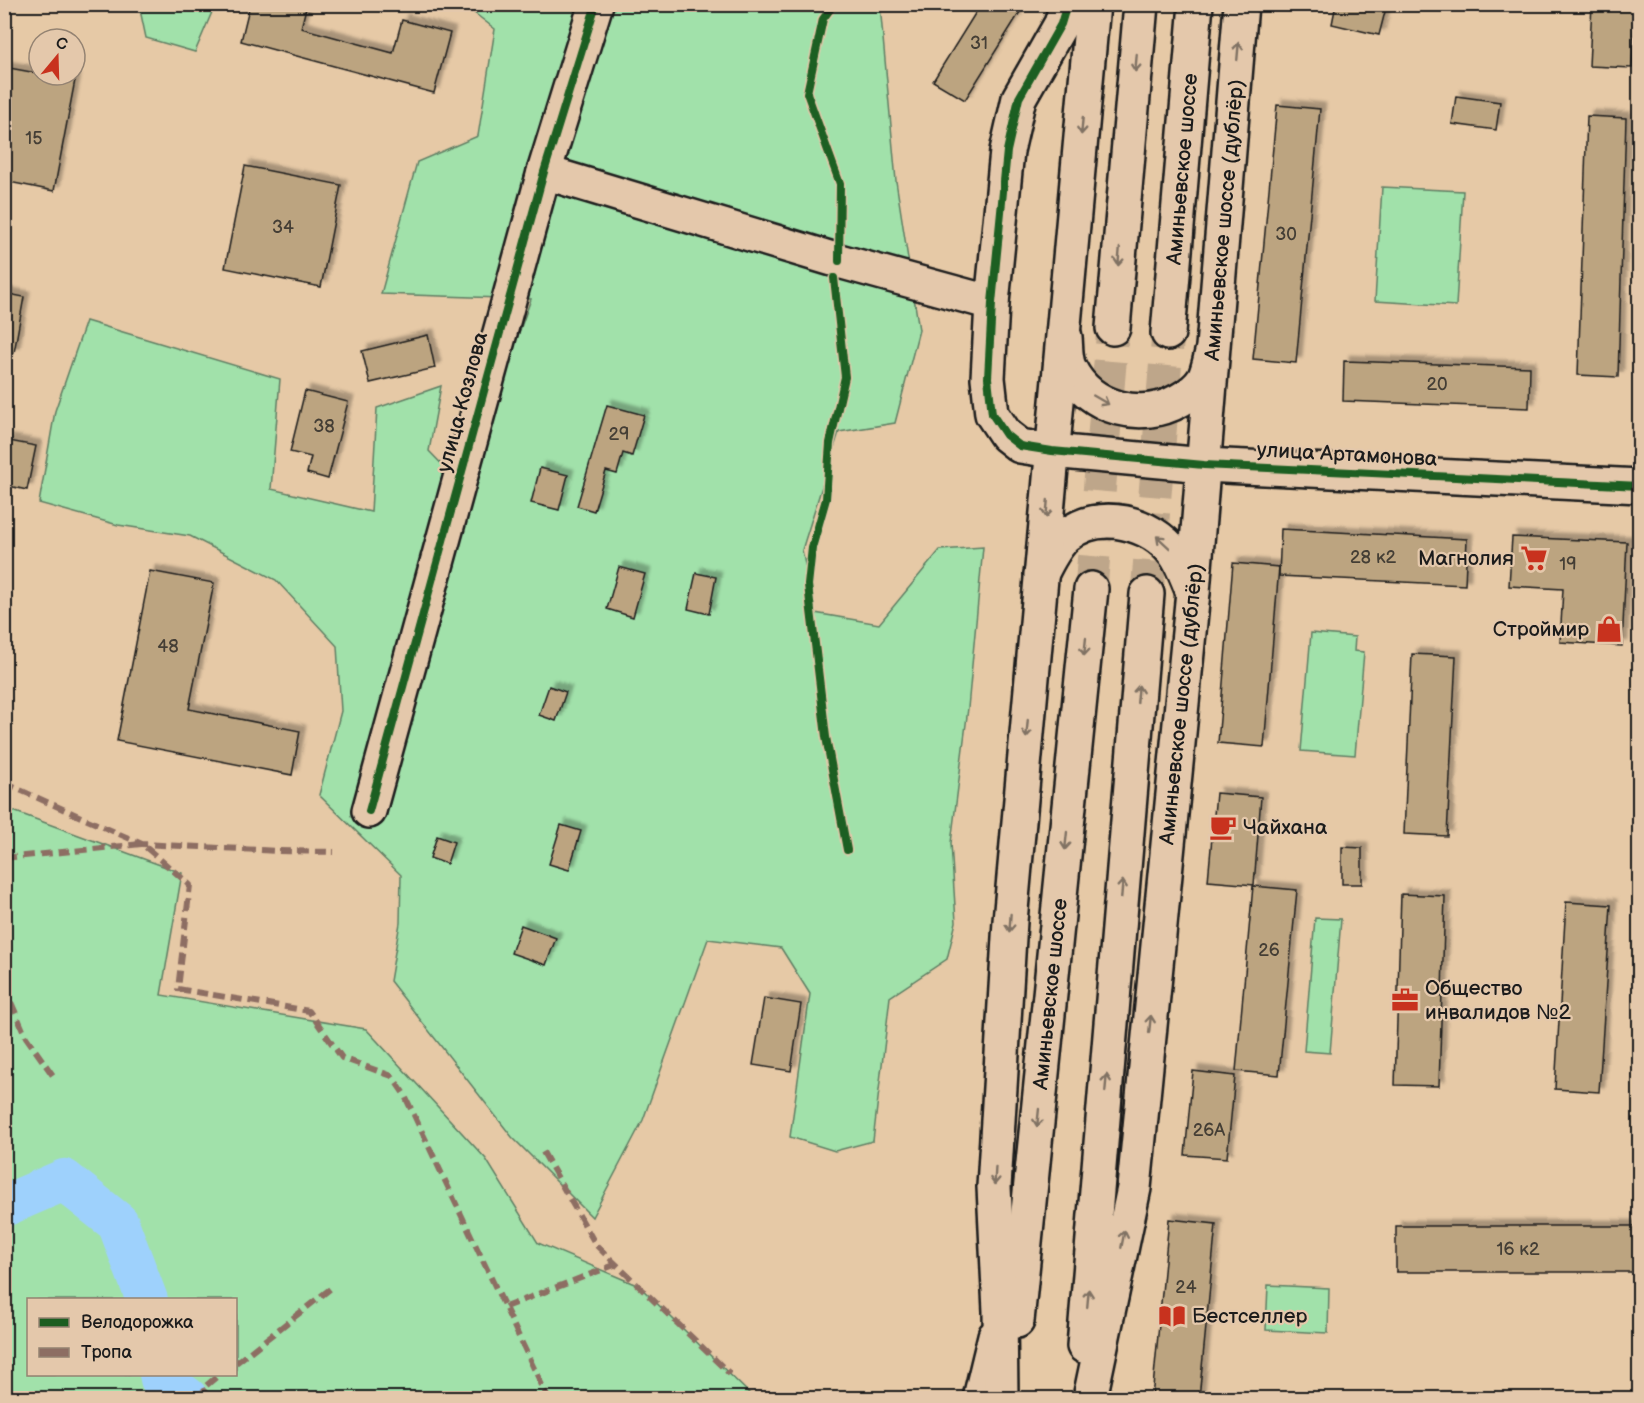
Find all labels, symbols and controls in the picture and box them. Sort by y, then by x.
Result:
north arrow [27,27,87,87]
text: С [53,33,70,55]
house number: 31 [970,33,988,54]
one-way arrow [1232,41,1243,61]
one-way arrow [1130,52,1141,72]
street label: Аминьевское шоссе [1162,72,1203,267]
street label: Аминьевское шоссе (дублёр) [1200,78,1249,363]
one-way arrow [1077,115,1088,135]
house number: 15 [25,128,43,149]
house number: 34 [272,217,294,238]
house number: 30 [1275,224,1297,245]
one-way arrow [1114,247,1125,267]
street label: улица Козлова [432,329,493,475]
house number: 20 [1426,374,1448,395]
one-way arrow [1092,394,1109,406]
house number: 38 [313,416,335,437]
house number: 29 [608,424,630,445]
street label: улица Артамонова [1256,437,1438,472]
one-way arrow [1041,498,1052,518]
one-way arrow [1156,535,1171,549]
supermarket icon: Магнолия [1519,543,1549,573]
place label: Магнолия [1418,546,1514,571]
house number: 28 к2 [1350,547,1396,568]
house number: 19 [1559,554,1577,575]
street label: Аминьевское шоссе (дублёр) [1154,562,1209,847]
shop icon: Строймир [1594,614,1624,644]
place label: Строймир [1493,617,1589,642]
house number: 48 [157,636,179,657]
one-way arrow [1079,636,1090,656]
one-way arrow [1133,685,1144,705]
one-way arrow [1021,718,1032,738]
cafe icon: Чайхана [1208,812,1238,842]
place label: Чайхана [1243,815,1328,840]
one-way arrow [1060,830,1071,850]
one-way arrow [1117,879,1128,899]
street label: Аминьевское шоссе [1028,897,1073,1092]
one-way arrow [1004,912,1015,932]
house number: 26 [1258,940,1280,961]
place label: Общество инвалидов №2 [1425,976,1572,1025]
office icon: Общество инвалидов №2 [1390,985,1420,1015]
one-way arrow [1145,1015,1156,1035]
one-way arrow [1100,1074,1111,1094]
one-way arrow [1032,1108,1043,1128]
house number: 26А [1193,1120,1225,1141]
one-way arrow [989,1165,1000,1185]
one-way arrow [1118,1229,1129,1249]
house number: 16 к2 [1496,1239,1540,1260]
house number: 24 [1175,1277,1197,1298]
one-way arrow [1082,1289,1093,1309]
legend [27,1298,237,1376]
library icon: Бестселлер [1157,1301,1187,1331]
place label: Бестселлер [1192,1304,1307,1329]
text: Велодорожка [81,1312,194,1333]
text: Тропа [81,1342,132,1363]

